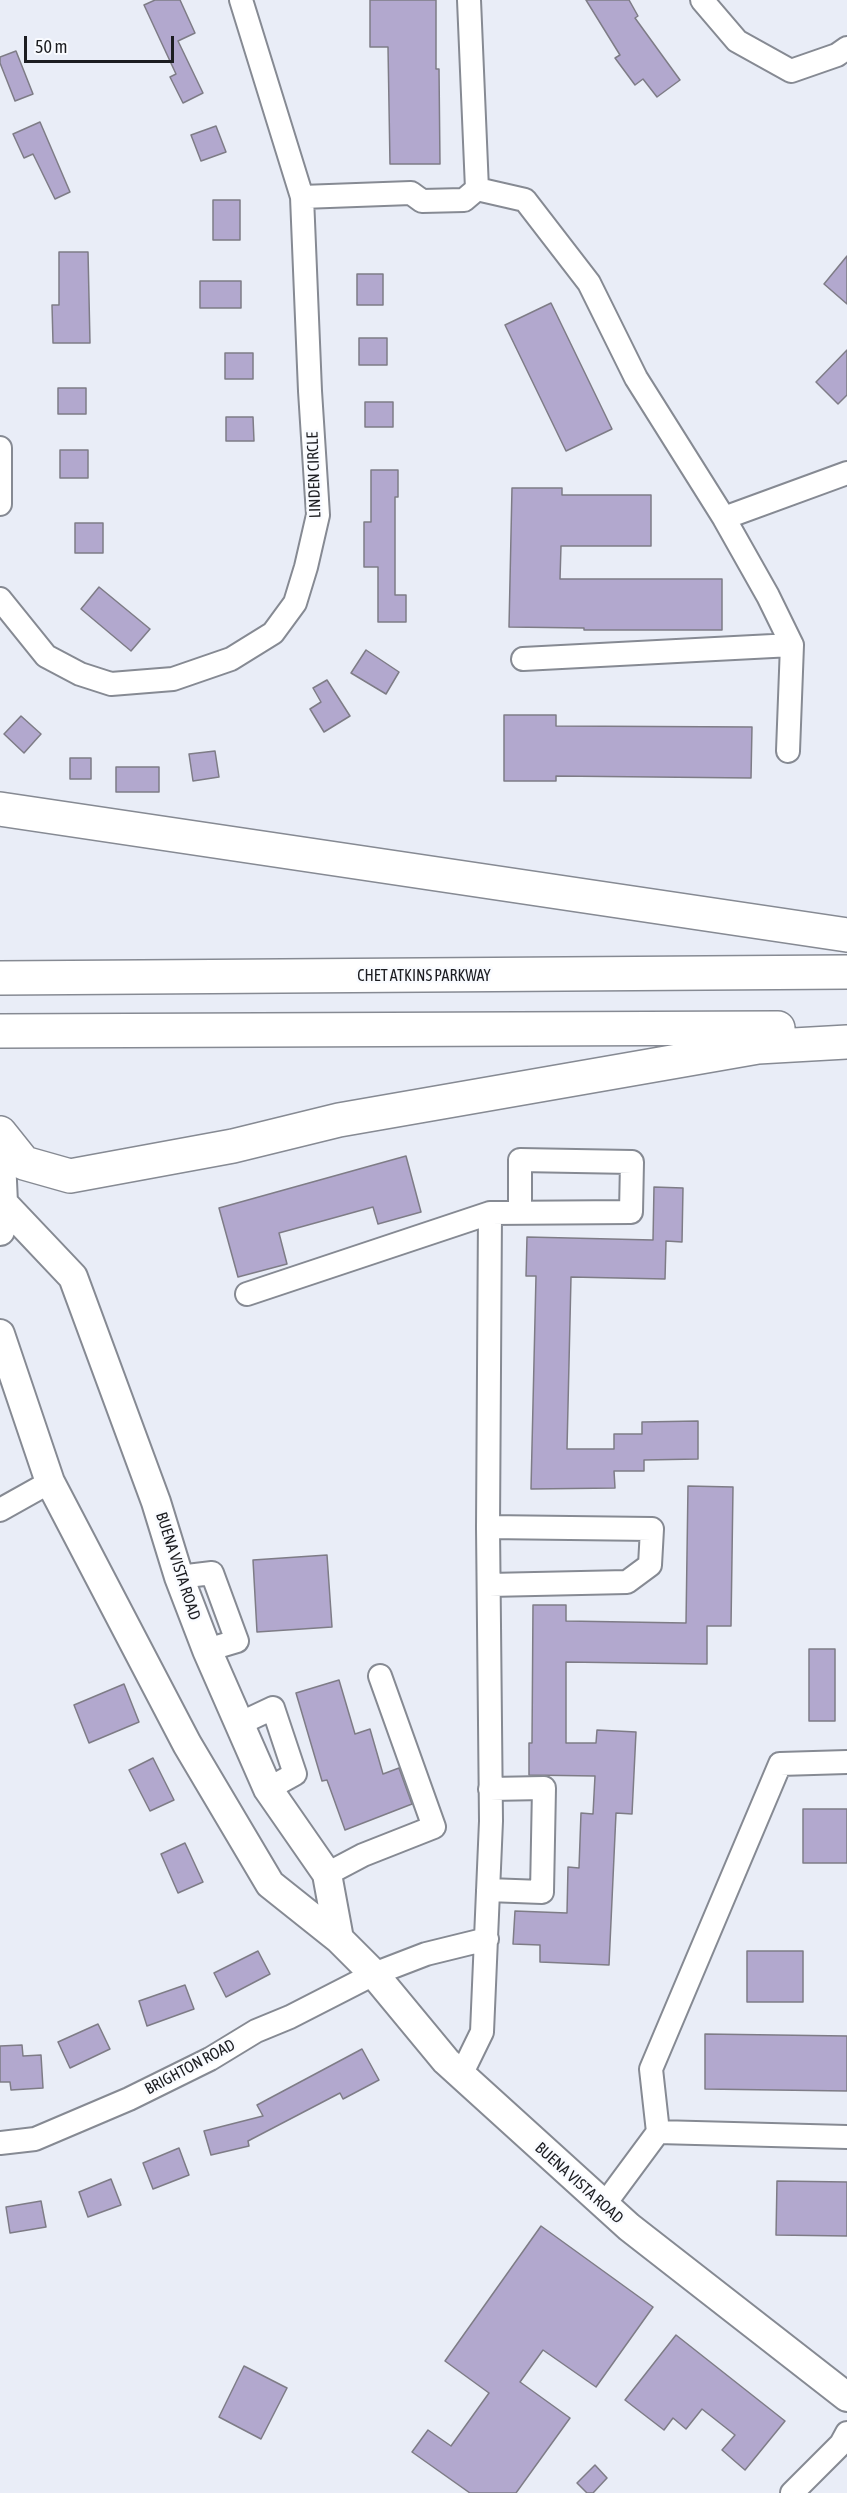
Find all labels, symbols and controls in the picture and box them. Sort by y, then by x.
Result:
scale bar [27,24,177,62]
text: 50 m [35,36,67,57]
street label: LINDEN CIRCLE [303,431,325,519]
street label: CHET ATKINS PARKWAY [357,966,491,986]
street label: BUENA VISTA ROAD [152,1510,204,1622]
street label: BRIGHTON ROAD [142,2035,238,2099]
street label: BUENA VISTA ROAD [531,2138,627,2228]

